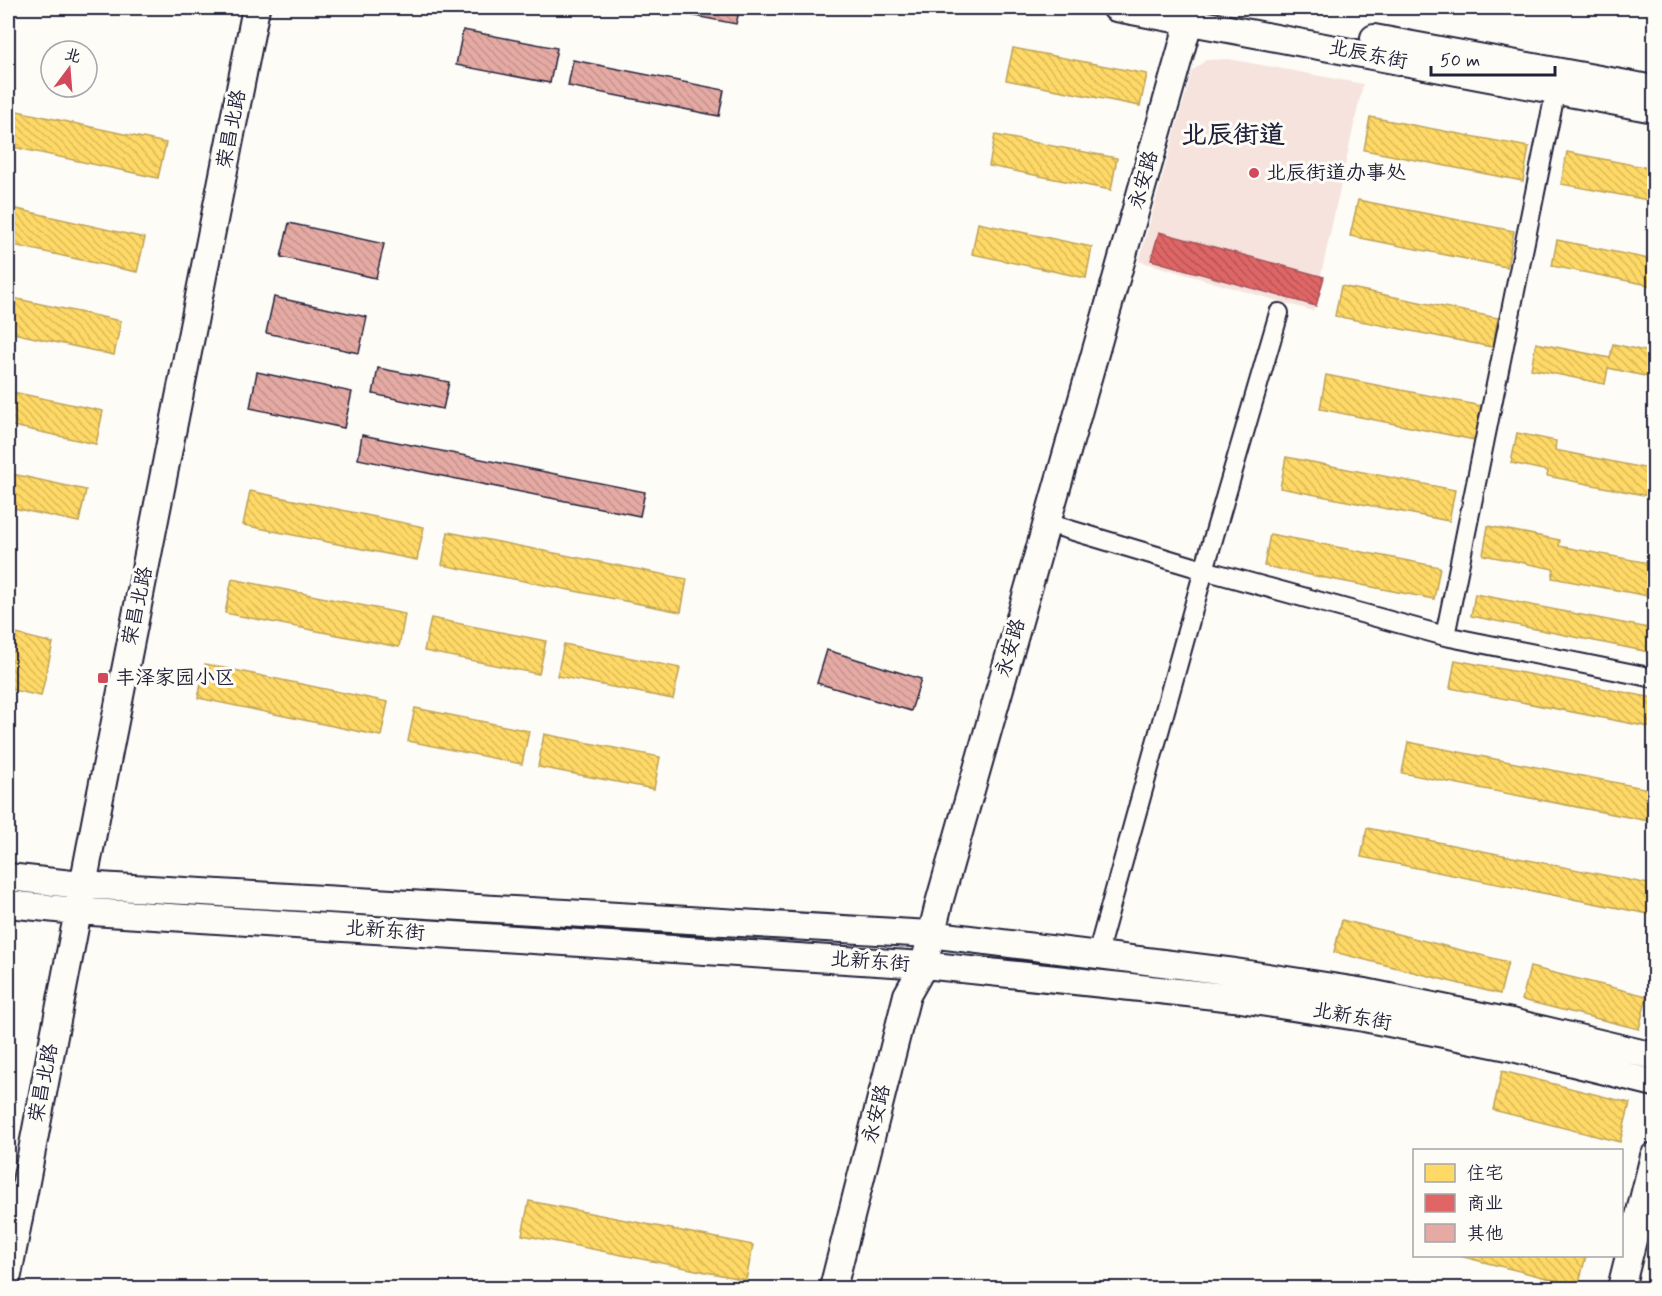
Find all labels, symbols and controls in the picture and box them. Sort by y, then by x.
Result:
street label: 北辰东街 [1326,34,1410,76]
north arrow [39,39,99,99]
scale bar [1431,39,1556,77]
text: 北 [62,44,83,68]
text: 50 m [1440,49,1480,73]
street label: 荣昌北路 [211,86,253,171]
district label: 北辰街道 [1181,119,1285,153]
street label: 永安路 [1123,146,1166,213]
place label: 北辰街道办事处 [1266,160,1406,187]
marker: 北辰街道办事处 [1247,166,1261,180]
street label: 荣昌北路 [116,563,160,648]
street label: 永安路 [990,614,1033,681]
place label: 丰泽家园小区 [115,665,235,692]
marker: 丰泽家园小区 [96,671,110,685]
street label: 北新东街 [344,915,426,947]
street label: 北新东街 [829,946,911,978]
street label: 北新东街 [1310,997,1394,1037]
street label: 荣昌北路 [23,1040,65,1125]
street label: 永安路 [857,1081,898,1146]
legend [1413,1149,1623,1257]
text: 住宅 [1467,1162,1503,1186]
text: 商业 [1467,1192,1503,1216]
text: 其他 [1467,1222,1503,1246]

